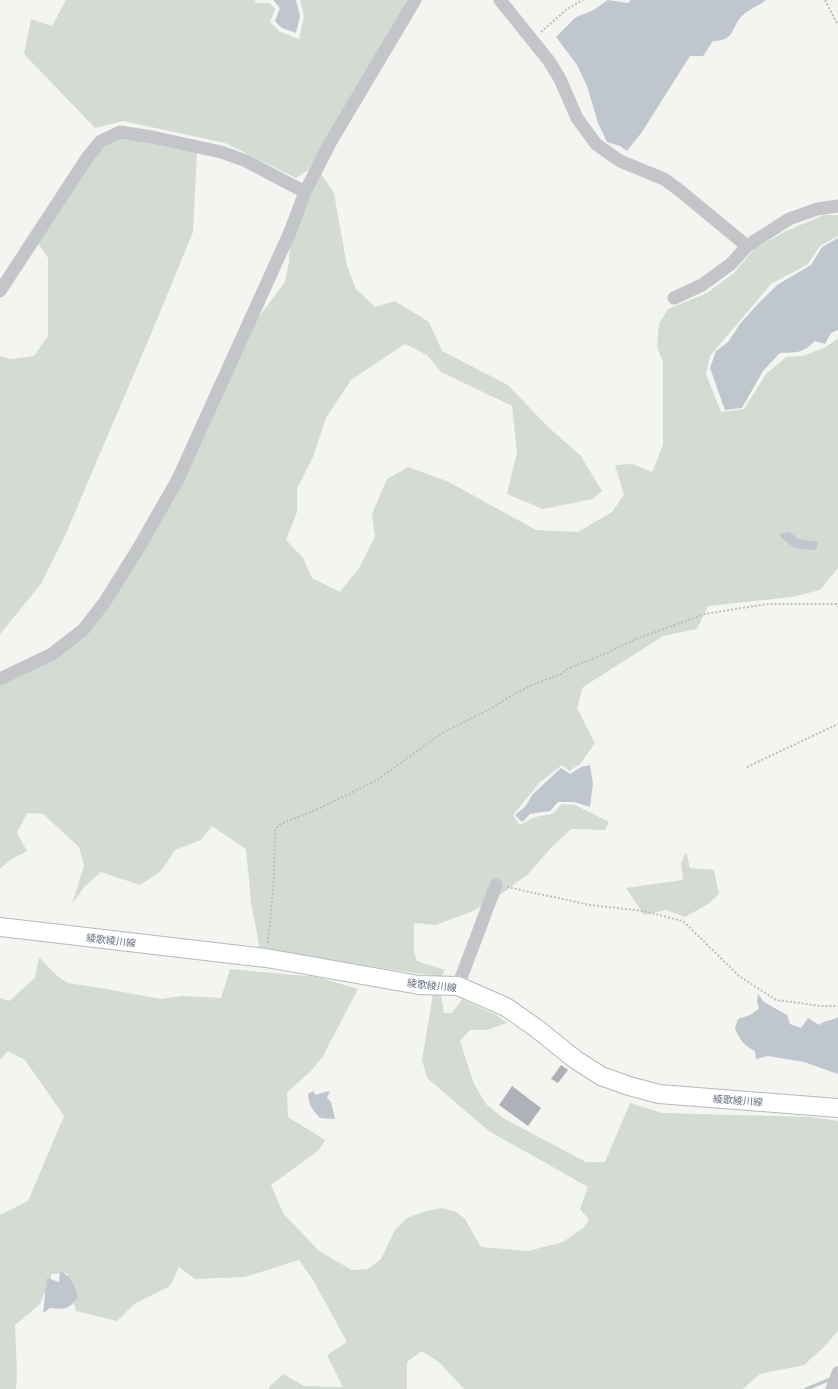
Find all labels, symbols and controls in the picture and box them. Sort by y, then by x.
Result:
street label: 綾歌綾川線 [85,930,137,950]
street label: 綾歌綾川線 [406,975,458,995]
street label: 綾歌綾川線 [713,1091,763,1109]

